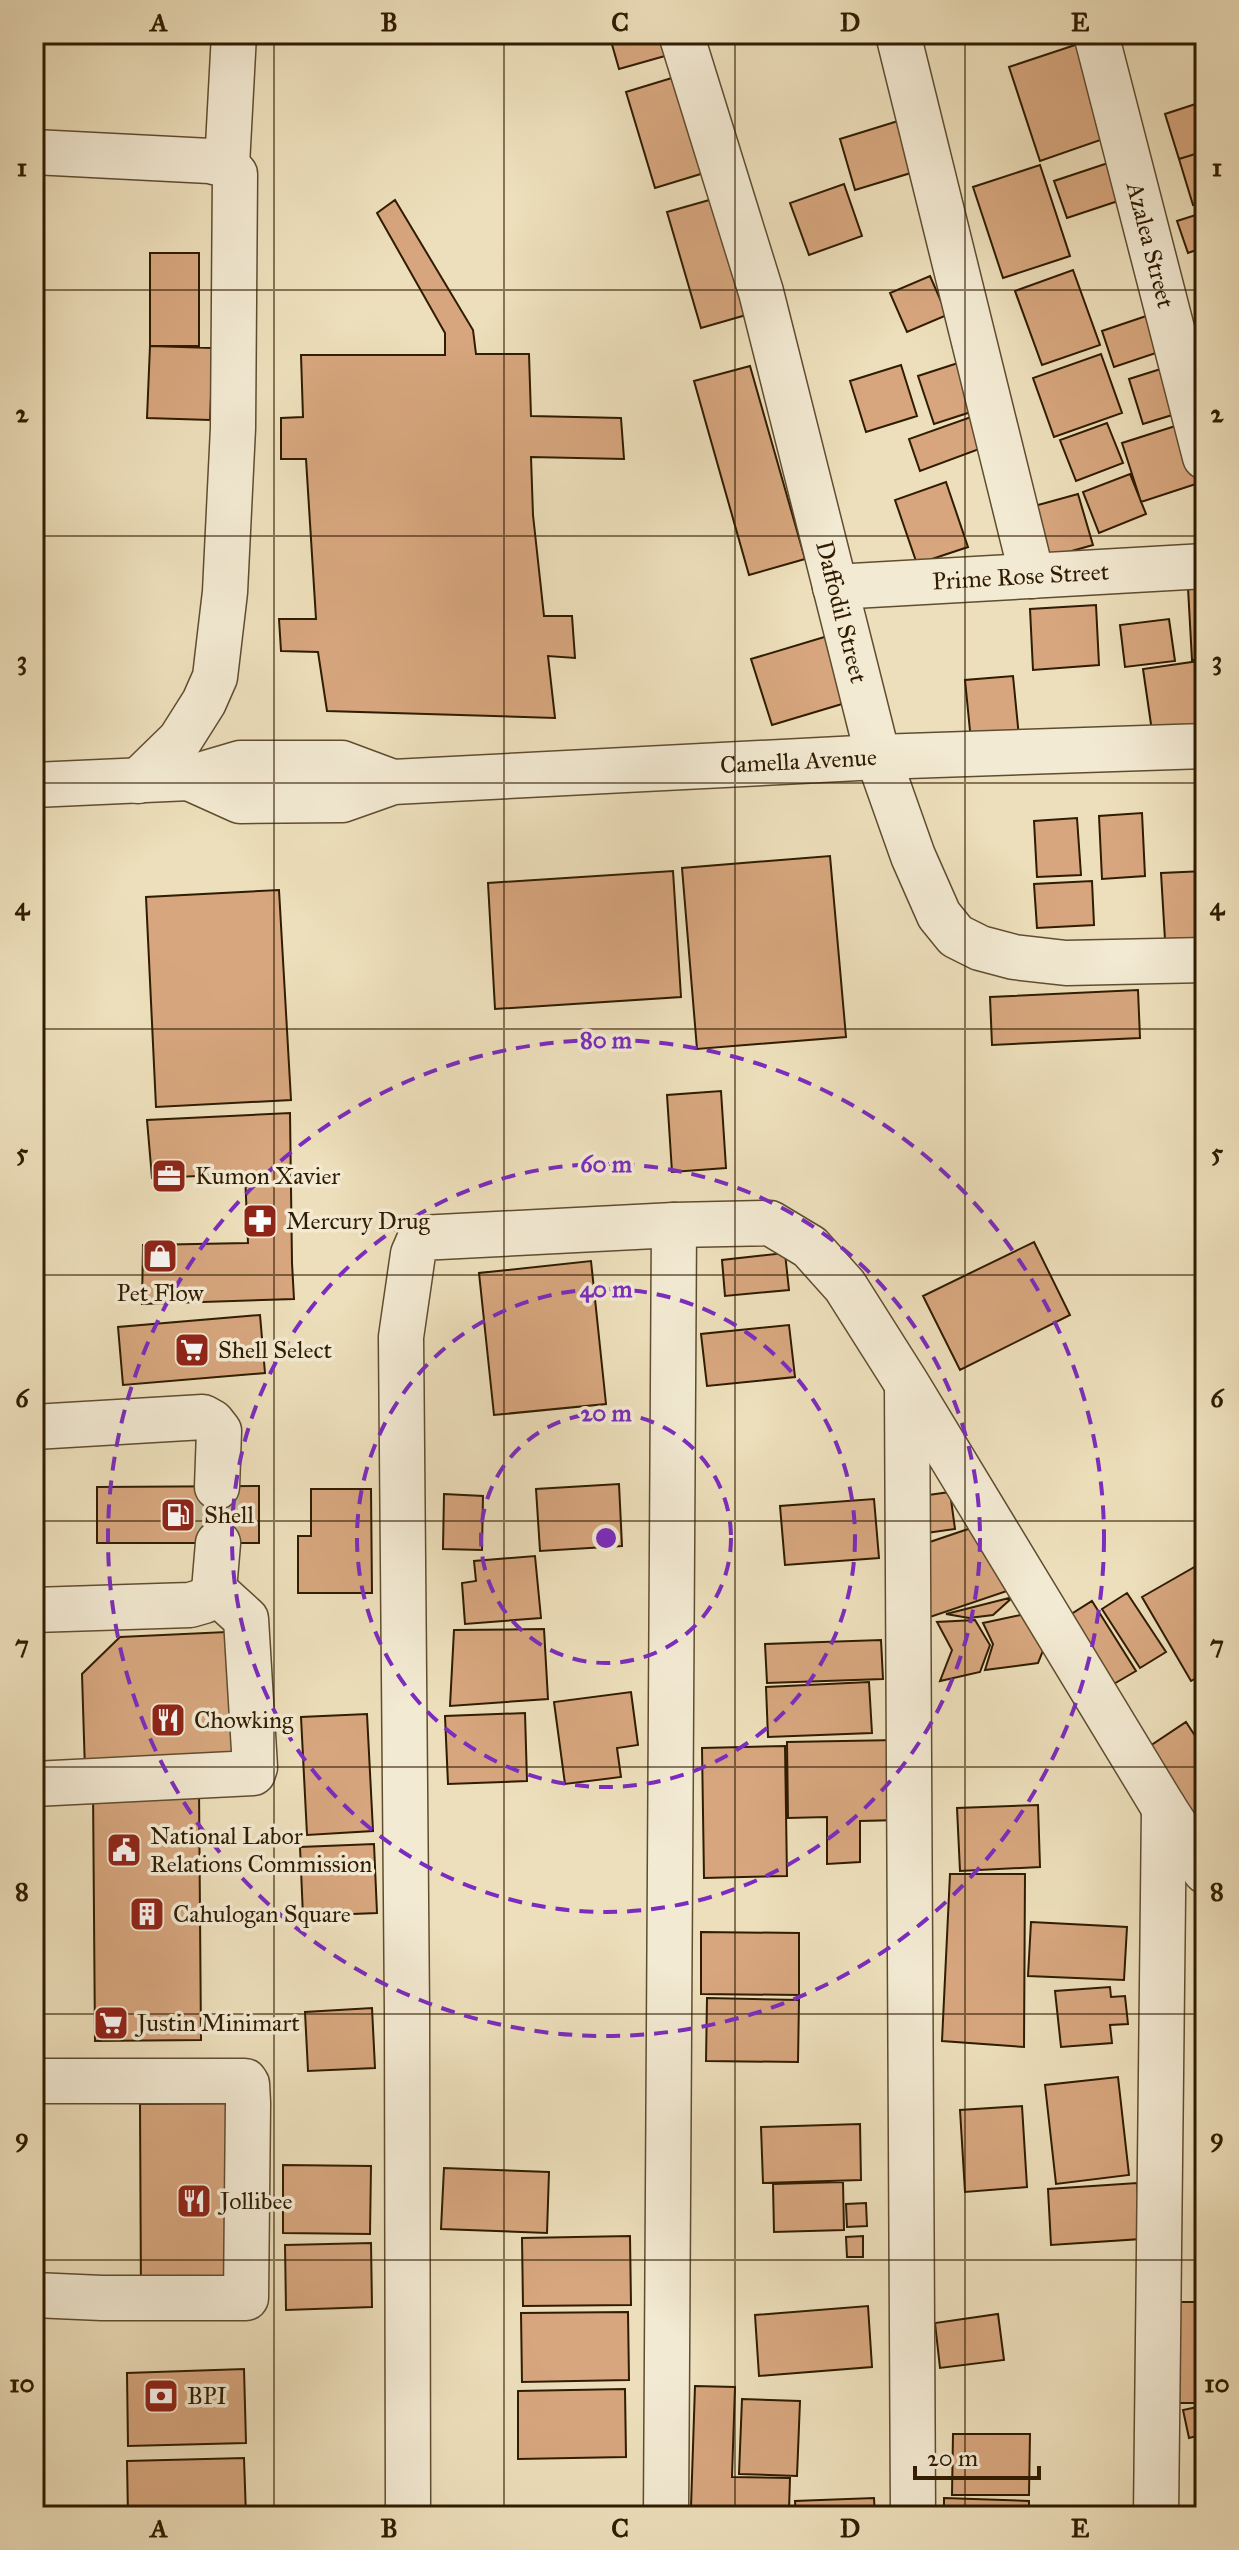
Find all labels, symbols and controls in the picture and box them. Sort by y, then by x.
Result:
text: A [148,6,168,38]
text: B [380,6,398,38]
text: C [611,6,629,38]
text: D [840,6,860,38]
text: E [1071,6,1090,38]
text: 1 [17,151,27,183]
text: 1 [1212,151,1222,183]
street label: Azalea Street [1120,178,1181,312]
text: 2 [16,397,30,429]
text: 2 [1211,397,1225,429]
street label: Daffodil Street [809,538,874,687]
street label: Prime Rose Street [931,556,1110,596]
text: 3 [17,644,27,676]
text: 3 [1212,644,1222,676]
street label: Camella Avenue [719,742,878,780]
text: 4 [15,890,31,922]
text: 4 [1210,890,1226,922]
text: 80 m [580,1025,633,1055]
text: 5 [16,1136,29,1168]
text: 5 [1211,1136,1224,1168]
text: 60 m [580,1149,633,1179]
office icon: Kumon Xavier [150,1157,188,1195]
place label: Kumon Xavier [195,1161,340,1191]
pharmacy icon: Mercury Drug [241,1202,279,1240]
place label: Mercury Drug [286,1206,431,1236]
shop icon: Pet Flow [141,1237,179,1275]
text: 40 m [580,1274,633,1304]
place label: Pet Flow [117,1278,205,1308]
supermarket icon: Shell Select [173,1331,211,1369]
place label: Shell Select [218,1335,333,1365]
text: 6 [15,1382,30,1414]
text: 6 [1210,1382,1225,1414]
text: 20 m [580,1398,632,1428]
fuel station icon: Shell [159,1496,197,1534]
place label: Shell [204,1500,255,1530]
centre of rings [592,1524,620,1552]
text: 7 [15,1628,29,1660]
text: 7 [1210,1628,1224,1660]
restaurant icon: Chowking [149,1701,187,1739]
place label: Chowking [194,1705,294,1735]
place label: National Labor Relations Commission [150,1821,372,1879]
public building icon: National Labor Relations Commission [105,1831,143,1869]
text: 8 [15,1875,29,1907]
text: 8 [1210,1875,1224,1907]
building icon: Cahulogan Square [128,1895,166,1933]
place label: Cahulogan Square [173,1899,351,1929]
supermarket icon: Justin Minimart [92,2004,130,2042]
place label: Justin Minimart [134,2008,300,2038]
text: 9 [15,2121,29,2153]
text: 9 [1210,2121,1224,2153]
restaurant icon: Jollibee [175,2182,213,2220]
place label: Jollibee [217,2186,293,2216]
text: 10 [9,2367,35,2399]
text: 10 [1204,2367,1230,2399]
bank icon: BPI [142,2377,180,2415]
place label: BPI [187,2381,227,2411]
scale bar [915,2430,1039,2480]
text: 20 m [927,2443,978,2473]
text: A [148,2512,168,2544]
text: B [380,2512,398,2544]
text: C [611,2512,629,2544]
text: D [840,2512,860,2544]
text: E [1071,2512,1090,2544]

